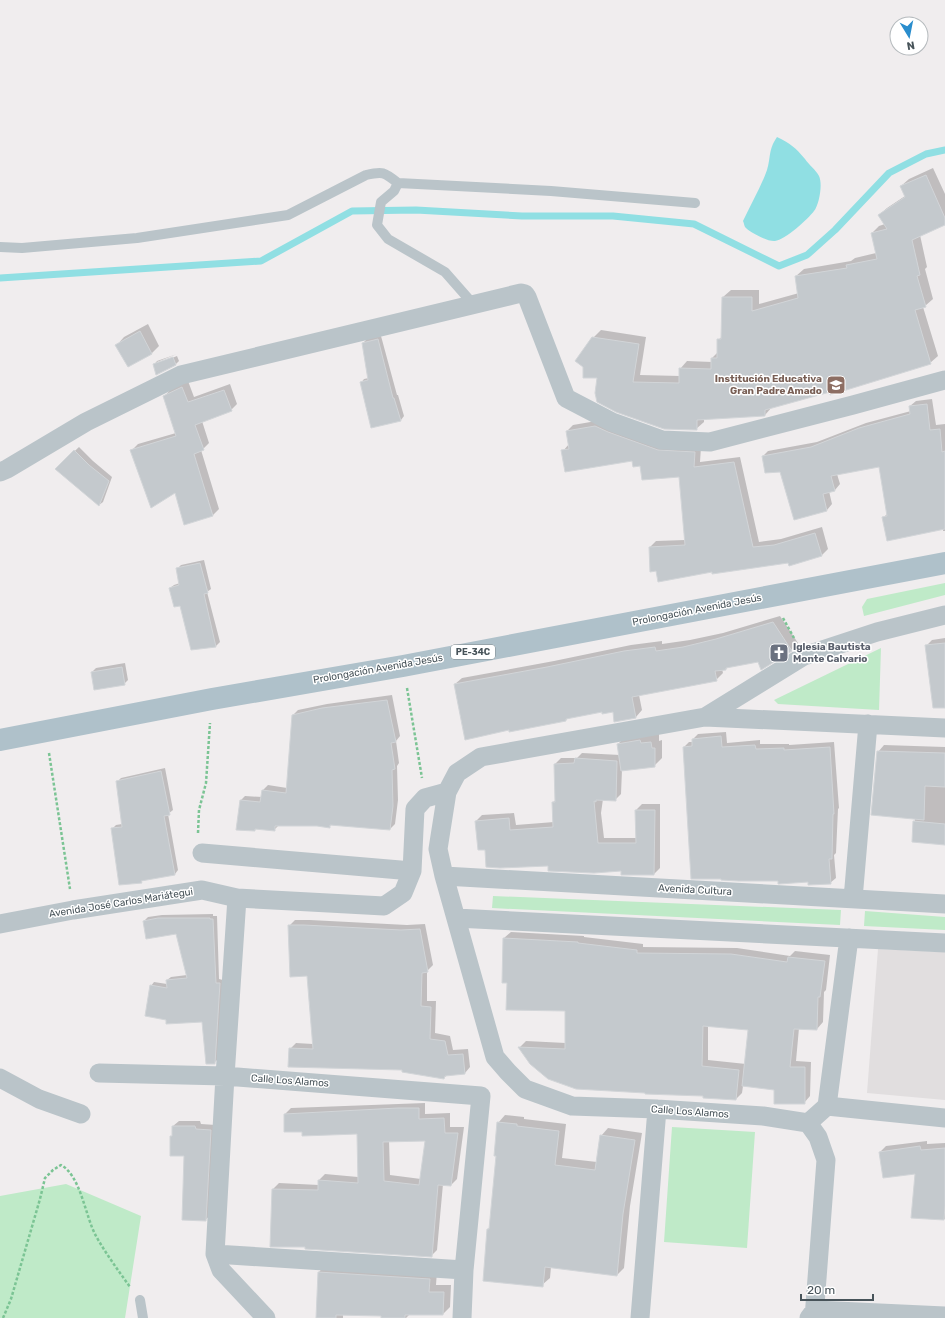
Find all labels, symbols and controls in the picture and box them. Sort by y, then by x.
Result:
north arrow [889,16,929,56]
text: N [906,38,916,52]
place label: Institución Educativa Gran Padre Amado [715,373,822,397]
school or university icon: Institución Educativa Gran Padre Amado [825,374,847,396]
street label: Prolongación Avenida Jesús [631,592,763,628]
place label: Iglesia Bautista Monte Calvario [793,641,871,665]
church icon: Iglesia Bautista Monte Calvario [768,642,790,664]
road number: PE-34C [451,645,495,659]
street label: Prolongación Avenida Jesús [312,652,444,686]
street label: Avenida Cultura [658,882,732,898]
street label: Avenida José Carlos Mariátegui [48,886,194,920]
street label: Calle Los Alamos [251,1072,329,1090]
street label: Calle Los Alamos [651,1103,729,1121]
scale bar [801,1276,873,1302]
text: 20 m [807,1283,835,1297]

